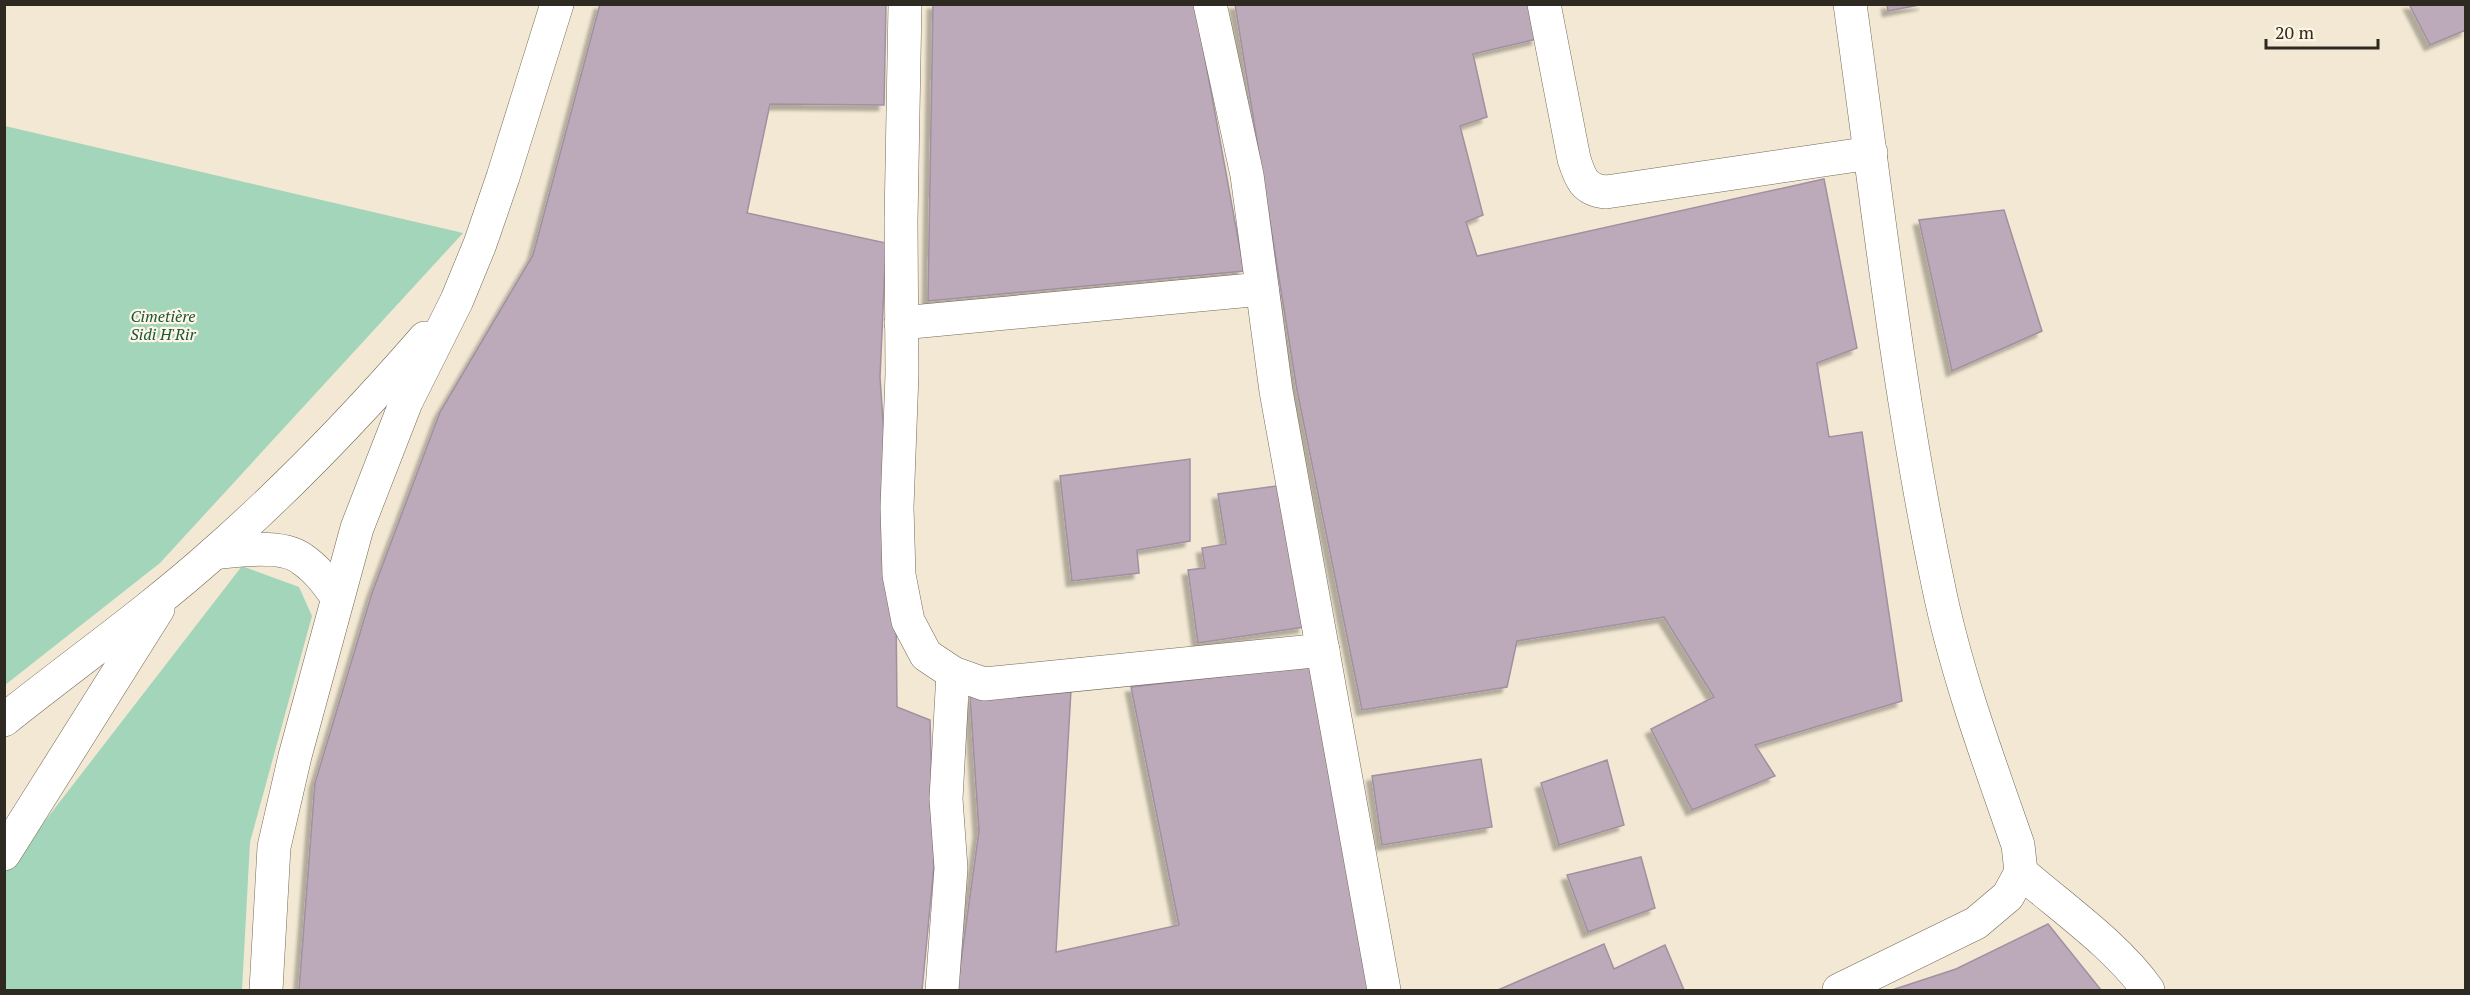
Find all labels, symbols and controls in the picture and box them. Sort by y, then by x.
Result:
scale bar [2266,12,2378,50]
text: 20 m [2275,20,2315,44]
park label: Cimetière Sidi H'Rir [130,305,197,345]

